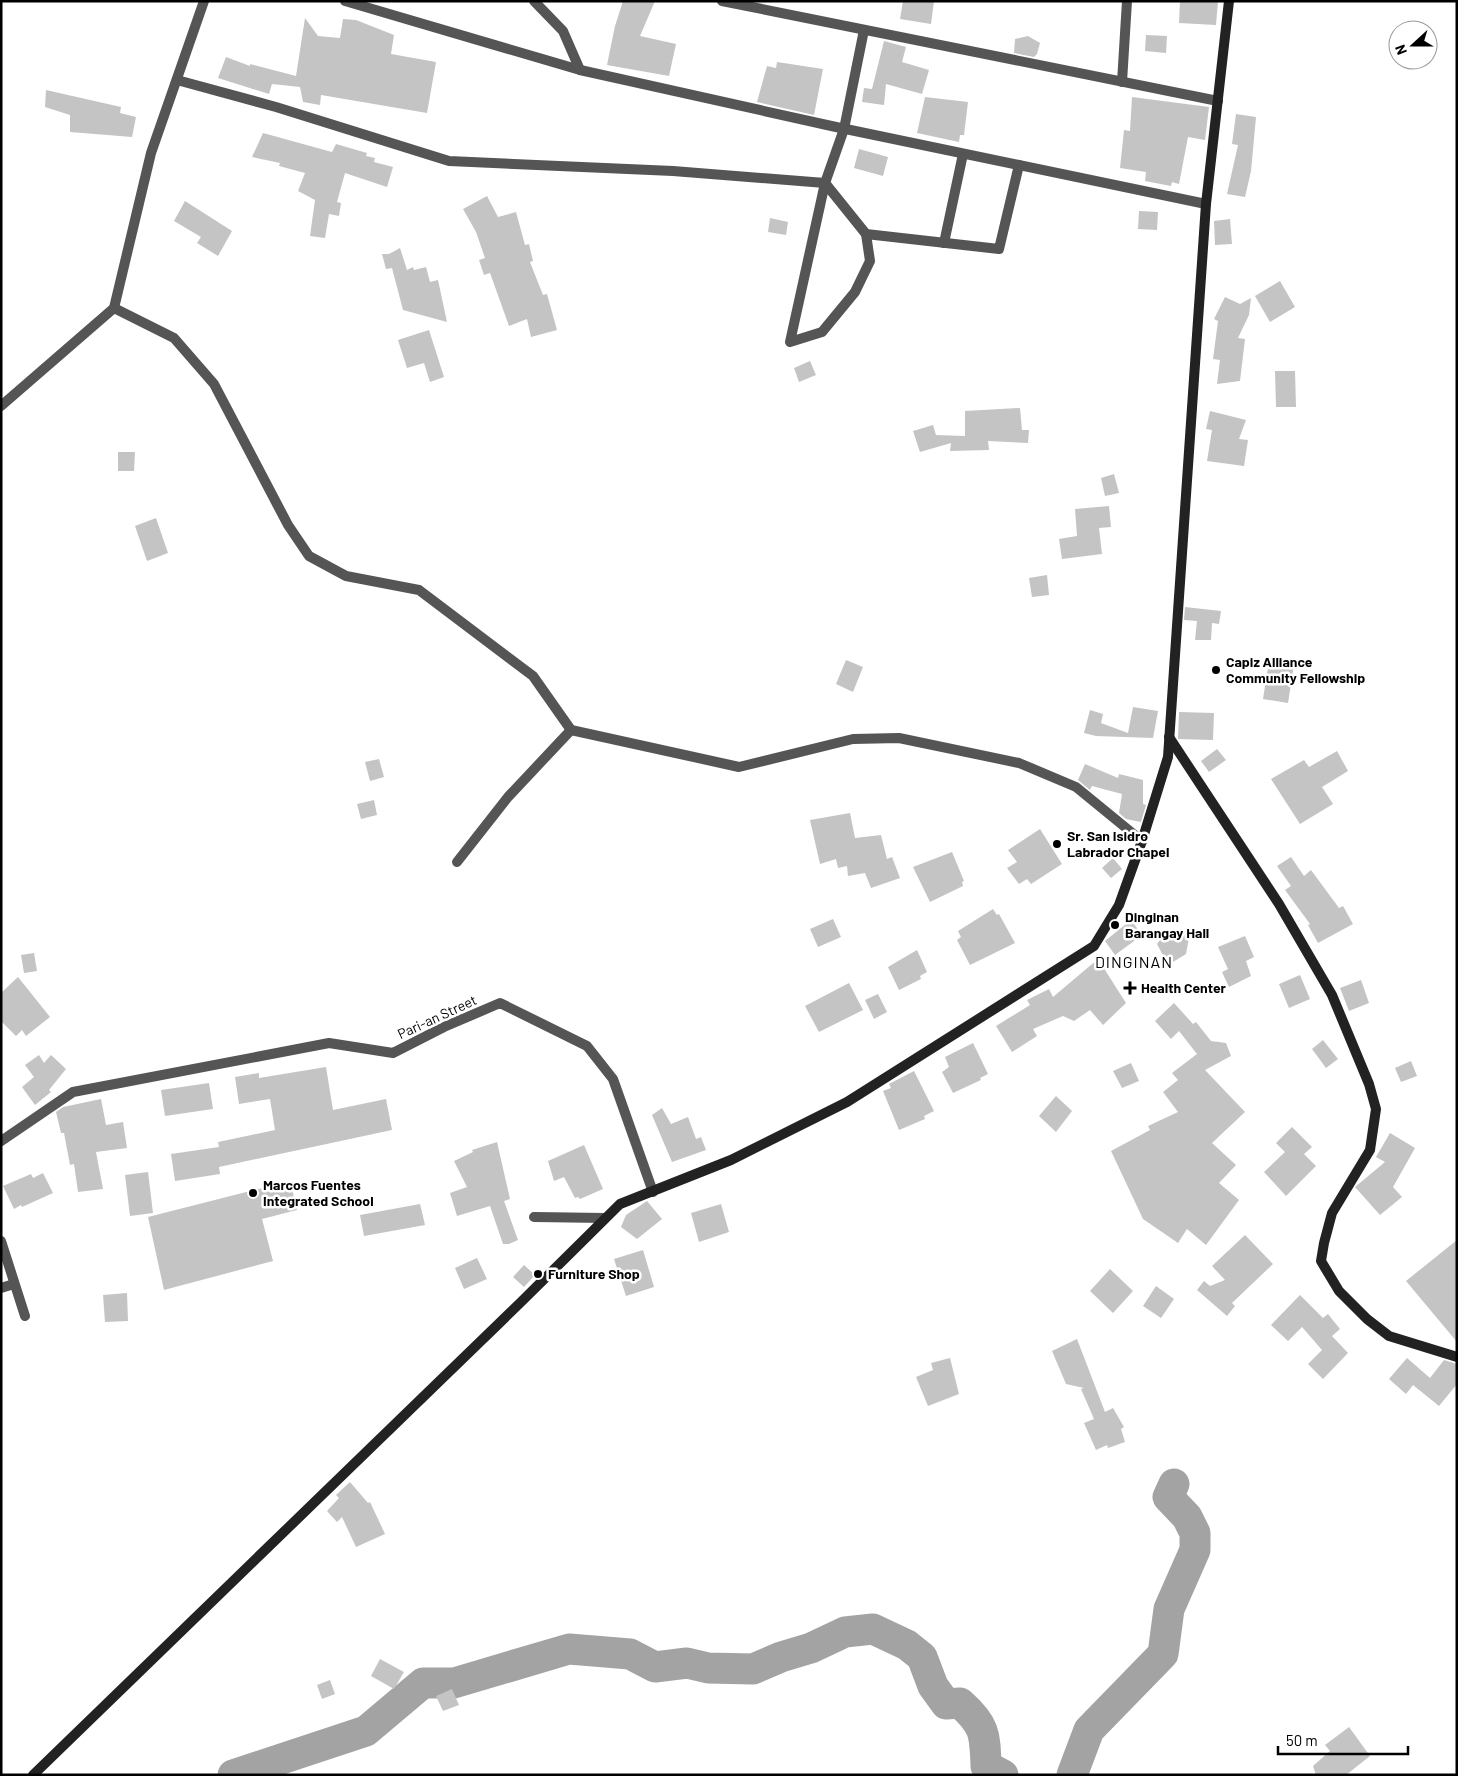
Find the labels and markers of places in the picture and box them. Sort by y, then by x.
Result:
place label: Capiz Alliance Community Fellowship [1226,653,1365,686]
marker: Capiz Alliance Community Fellowship [1210,664,1222,676]
place label: Sr. San Isidro Labrador Chapel [1067,827,1169,860]
marker: Sr. San Isidro Labrador Chapel [1051,838,1063,850]
place label: Dinginan Barangay Hall [1125,908,1209,941]
marker: Dinginan Barangay Hall [1109,919,1121,931]
place label: Health Center [1141,979,1227,996]
marker: Health Center [1123,981,1137,995]
place label: Marcos Fuentes Integrated School [263,1176,374,1209]
marker: Marcos Fuentes Integrated School [247,1187,259,1199]
place label: Furniture Shop [548,1265,640,1282]
marker: Furniture Shop [532,1268,544,1280]

